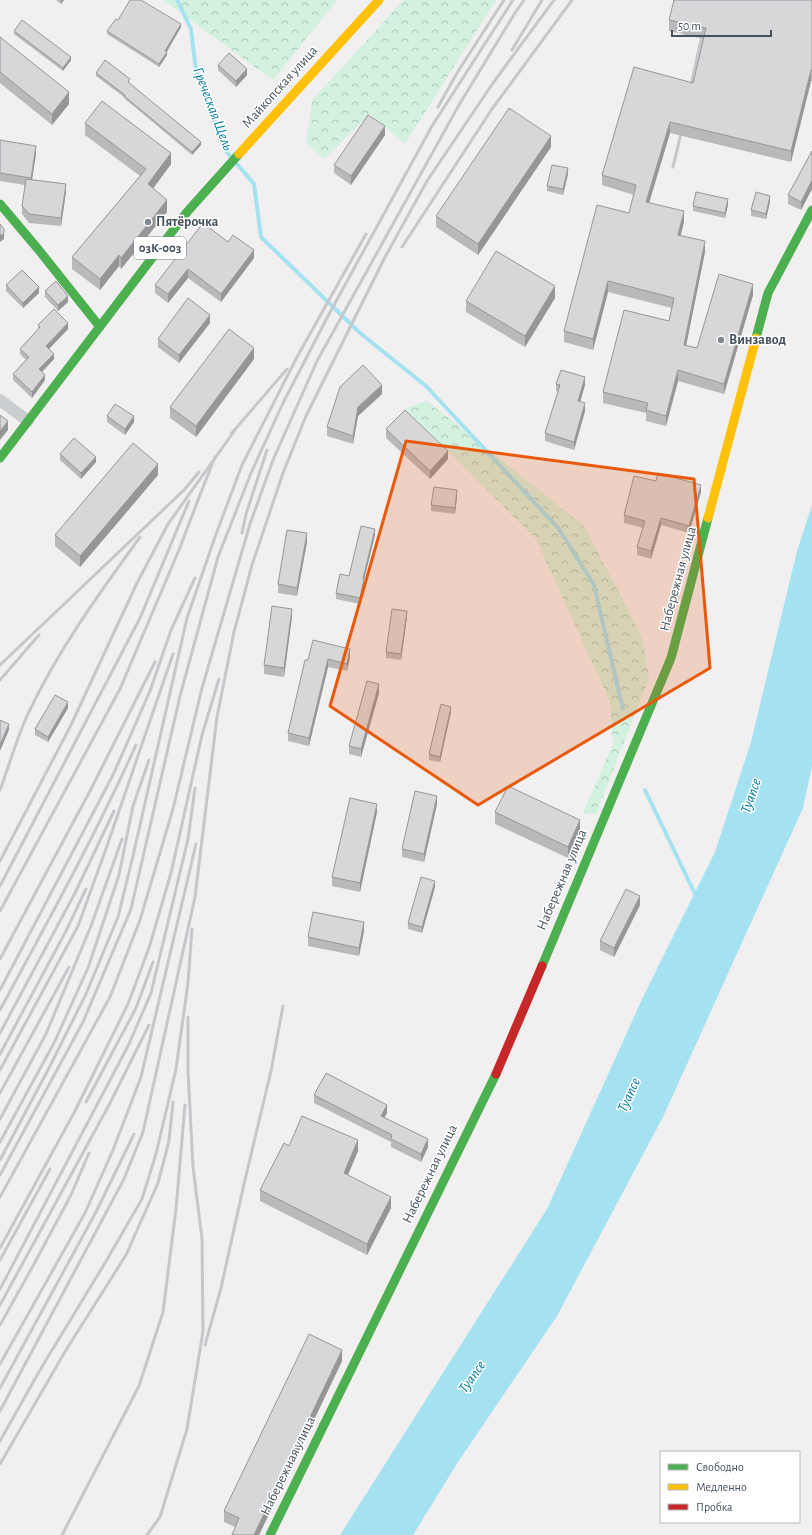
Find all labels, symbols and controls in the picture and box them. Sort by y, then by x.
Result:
scale bar [672,12,771,38]
text: 50 m [678,20,701,32]
street label: Майкопская улица [240,43,321,131]
water label: Греческая Щель [190,65,236,153]
place label: Пятёрочка [156,215,219,229]
marker: Пятёрочка [143,217,153,227]
road number: 03К-003 [134,237,186,259]
place label: Винзавод [729,333,786,347]
marker: Винзавод [716,335,726,345]
street label: Набережная улица [657,525,699,633]
water label: Туапсе [738,776,764,815]
street label: Набережная улица [534,827,590,932]
water label: Туапсе [615,1075,643,1114]
street label: Набережная улица [400,1122,460,1226]
water label: Туапсе [456,1358,489,1396]
street label: Набережная улица [258,1414,318,1518]
legend [660,1451,800,1523]
text: Свободно [696,1461,744,1473]
text: Медленно [696,1481,747,1493]
text: Пробка [696,1501,733,1513]

